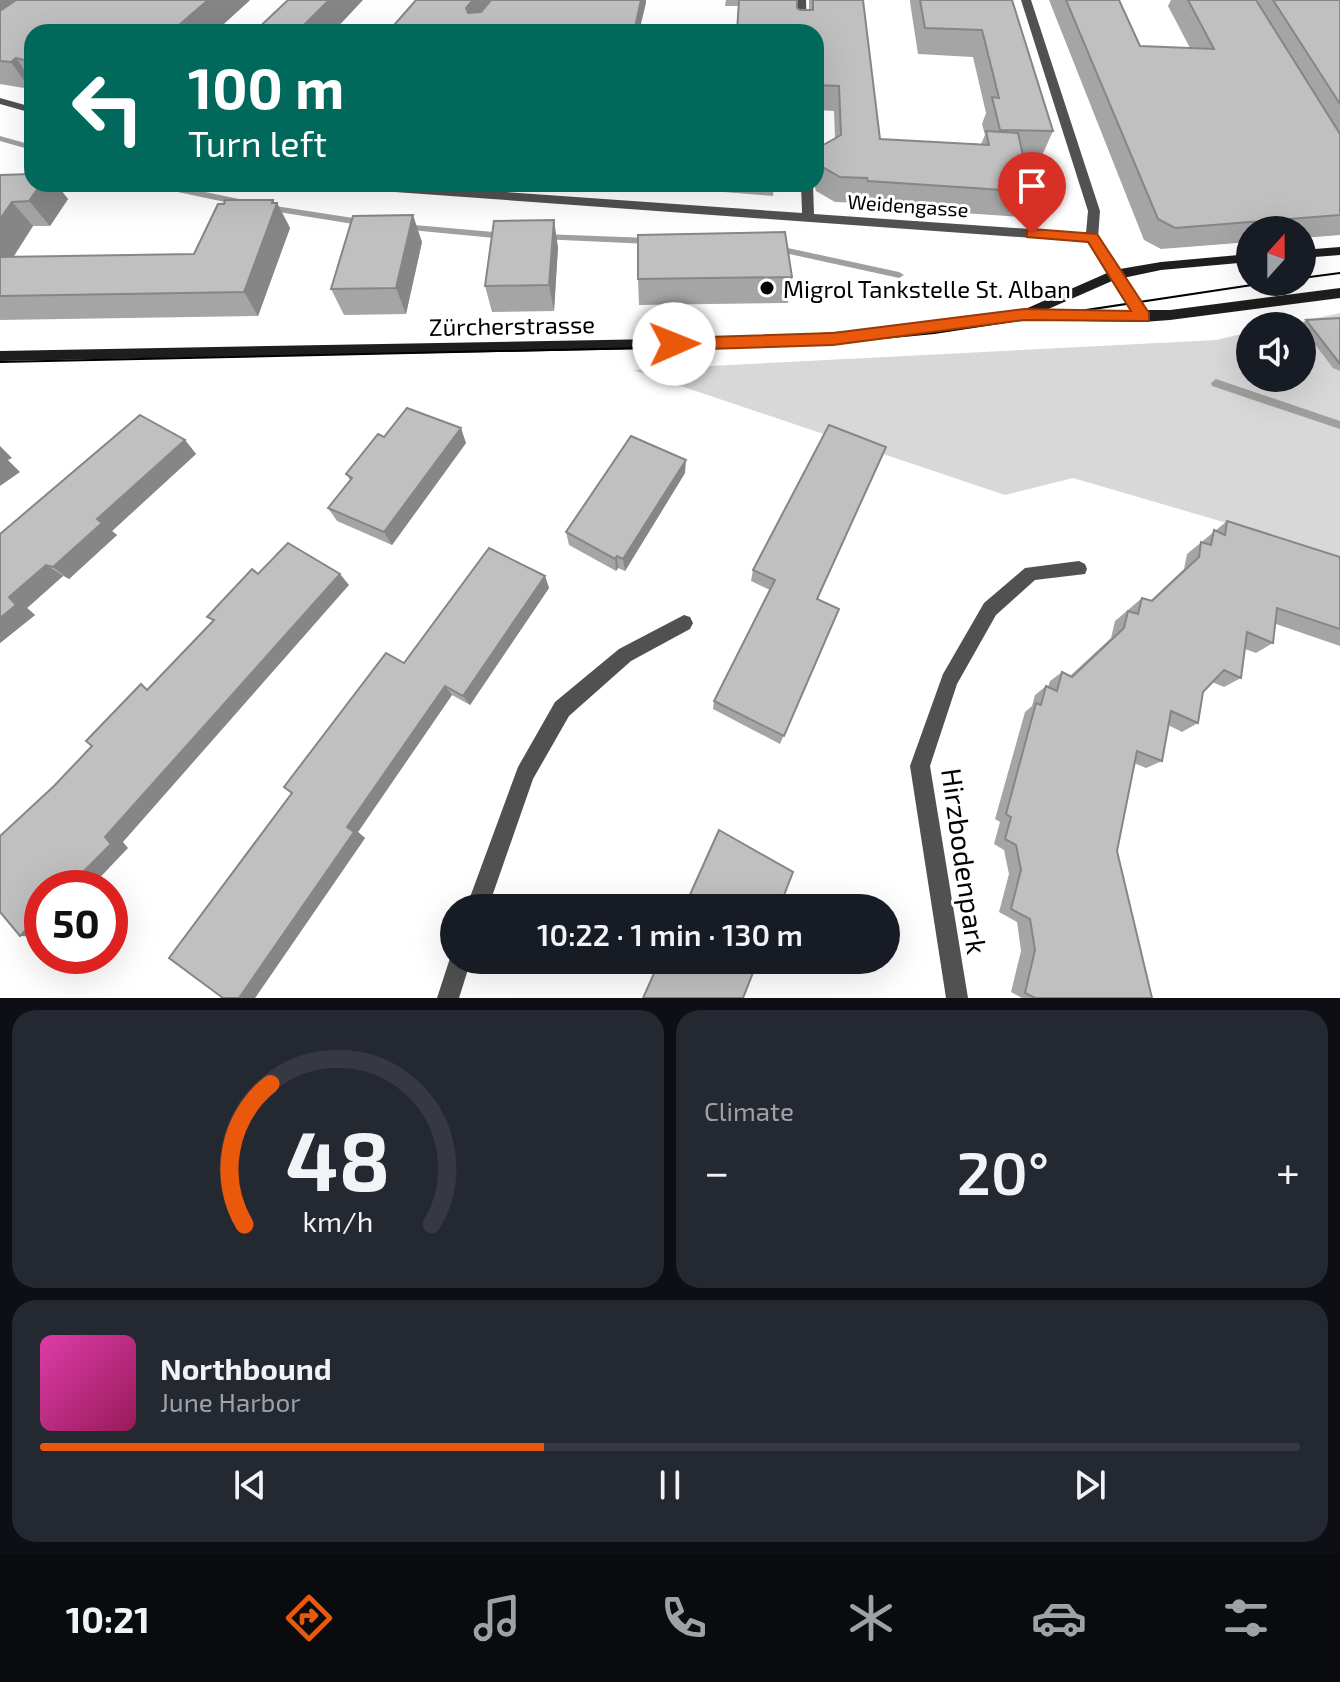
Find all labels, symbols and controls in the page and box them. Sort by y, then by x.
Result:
text: 100 m [188,53,344,120]
icon: left [56,56,160,160]
text: Turn left [188,121,327,164]
pin [998,152,1066,234]
icon: arrive [1010,164,1054,208]
street label: Weidengasse [847,189,969,221]
north arrow [1236,216,1316,296]
map controls [1236,216,1316,392]
place label: Migrol Tankstelle St. Alban [783,274,1071,303]
marker: Migrol Tankstelle St. Alban [758,279,776,297]
position arrow [632,302,716,386]
street label: Zürcherstrasse [429,309,595,341]
button: sound [1236,312,1316,392]
street label: Hirzbodenpark [935,766,995,956]
speed limit sign: 50 [24,870,128,974]
text: 10:22 · 1 min · 130 m [537,916,803,952]
text: Climate [704,1095,794,1126]
text: 48 [286,1108,390,1208]
text: 20° [956,1135,1049,1207]
text: − [704,1144,730,1197]
text: + [1276,1144,1300,1197]
text: km/h [303,1203,373,1238]
text: Northbound [160,1350,332,1386]
text: June Harbor [160,1386,301,1417]
icon: previous [228,1463,272,1507]
icon: pause [648,1463,692,1507]
icon: next [1068,1463,1112,1507]
icon: directions [281,1590,337,1646]
icon: music [469,1590,525,1646]
icon: phone [656,1590,712,1646]
icon: climate [843,1590,899,1646]
icon: car [1031,1590,1087,1646]
icon: filters [1218,1590,1274,1646]
text: 10:21 [66,1597,150,1640]

